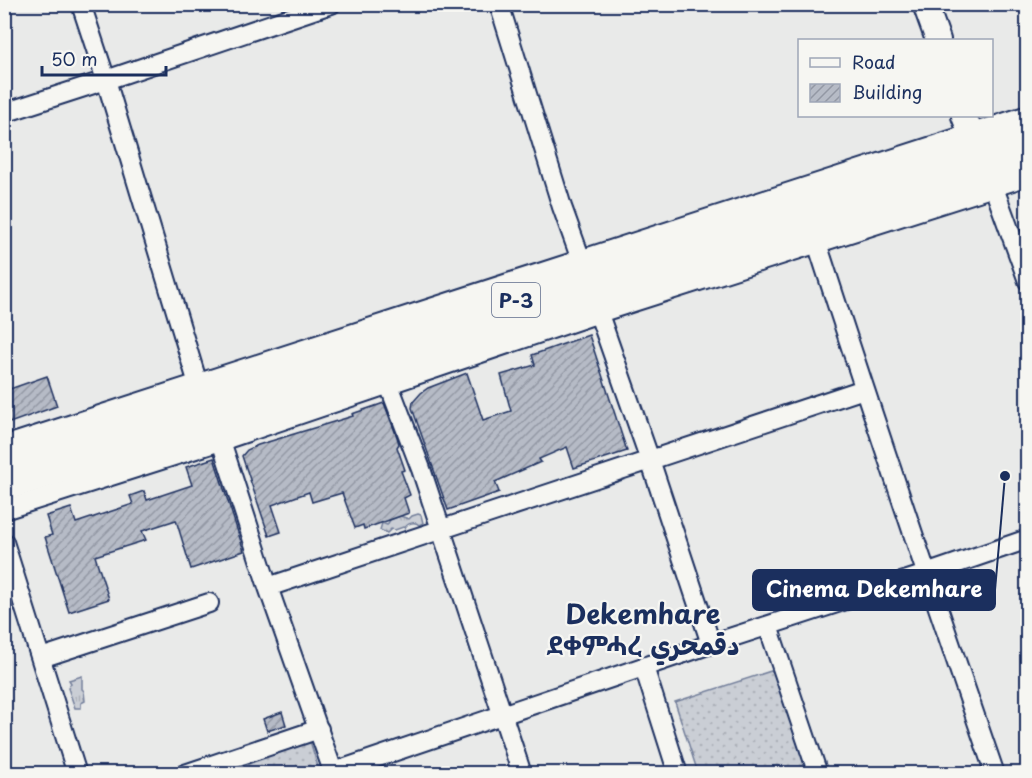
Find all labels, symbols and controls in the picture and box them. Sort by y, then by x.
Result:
scale bar [42,39,166,77]
legend [798,39,993,117]
text: 50 m [51,45,98,72]
text: Road [852,48,896,75]
text: Building [852,78,922,105]
road number: P-3 [492,283,540,317]
callout: Cinema Dekemhare [753,570,995,610]
text: Cinema Dekemhare [766,571,982,604]
district label: Dekemhare ደቀምሓረ دقمحري [546,592,740,666]

